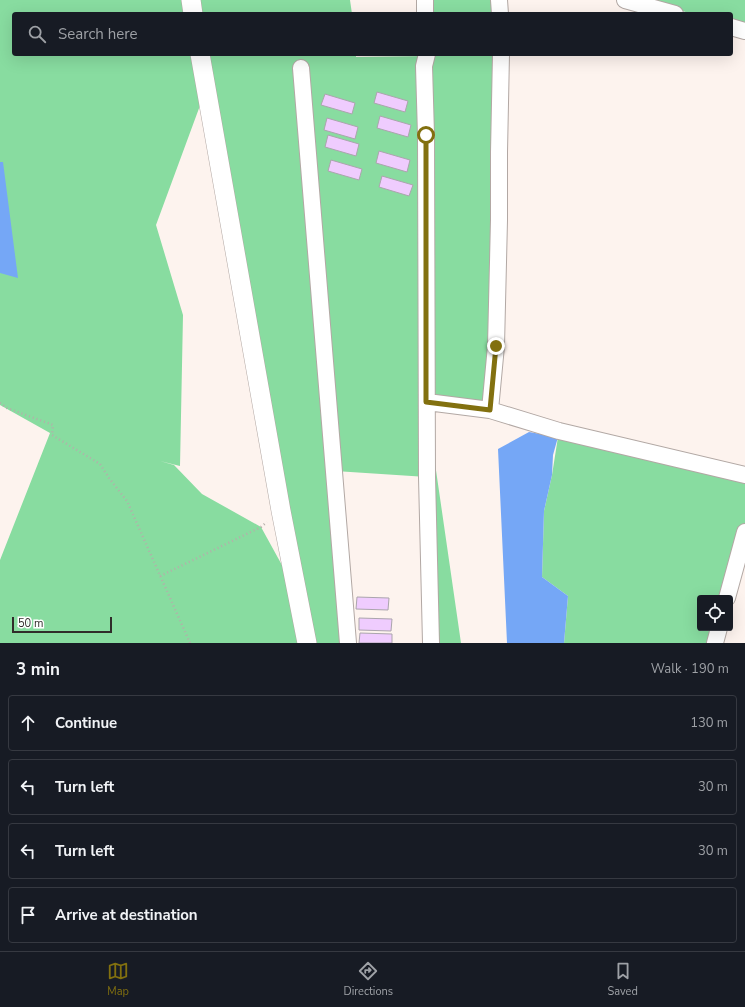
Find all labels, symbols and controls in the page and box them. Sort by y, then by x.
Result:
search box [12,12,733,56]
icon: search [26,23,48,45]
text: Search here [58,24,138,44]
route start [417,126,435,144]
route end [487,337,505,355]
map controls [697,595,733,631]
button: locate [697,595,733,631]
scale bar [12,615,112,634]
text: 50 m [18,616,43,631]
text: 3 min [16,658,60,681]
text: Walk · 190 m [651,660,729,678]
icon: ahead [17,712,39,734]
text: Continue [55,713,117,733]
text: 130 m [690,714,728,732]
icon: left [17,776,39,798]
text: Turn left [55,777,114,797]
text: 30 m [698,778,728,796]
icon: left [17,840,39,862]
text: Turn left [55,841,114,861]
text: 30 m [698,842,728,860]
icon: arrive [17,904,39,926]
text: Arrive at destination [55,905,198,925]
tab: Map [107,960,129,999]
tab: Directions [343,960,393,999]
tab: Saved [607,960,638,999]

